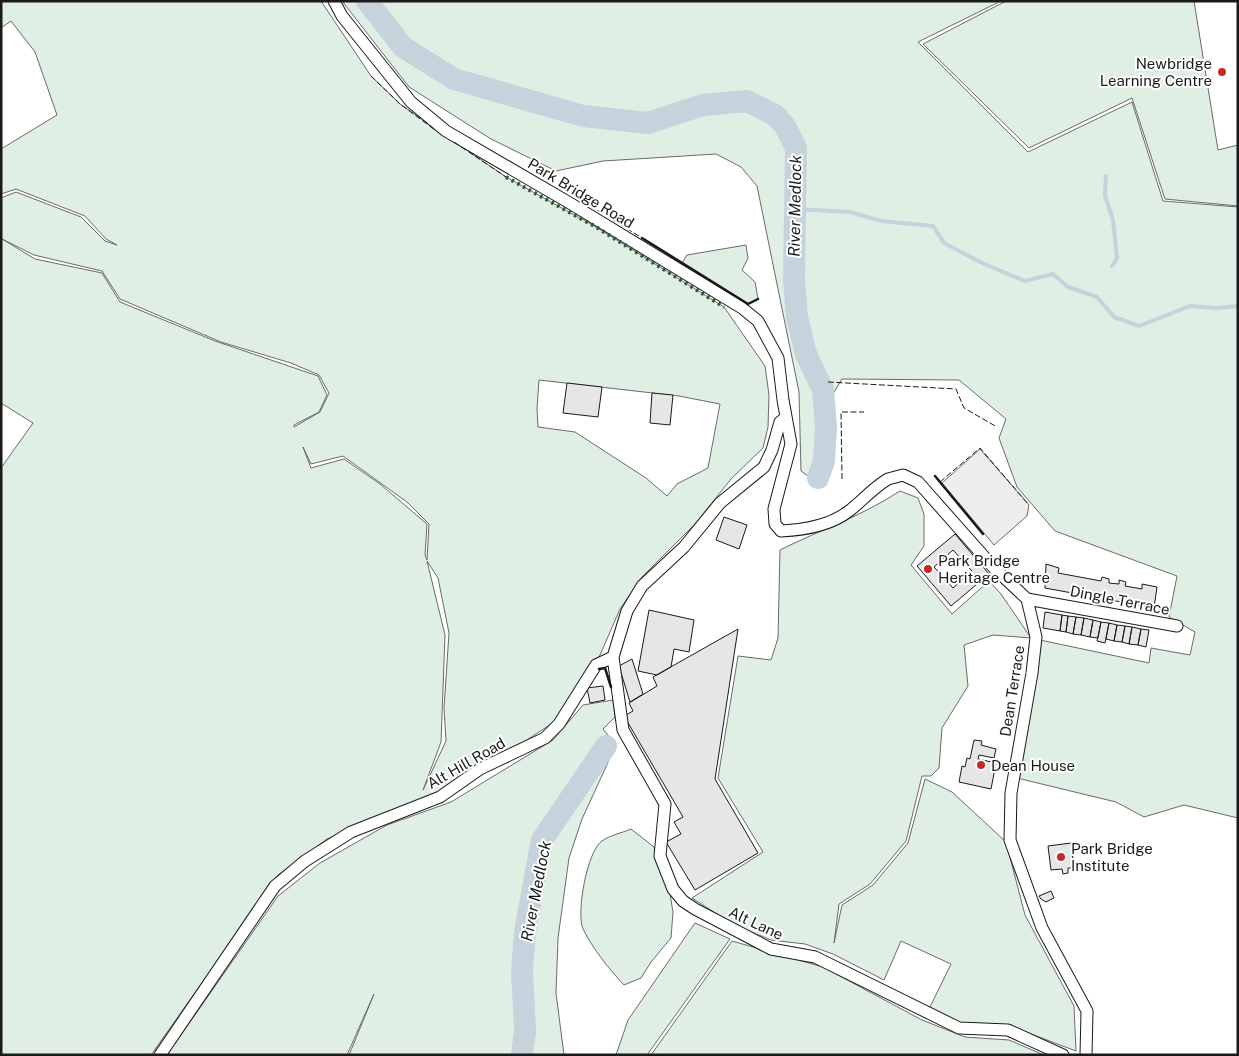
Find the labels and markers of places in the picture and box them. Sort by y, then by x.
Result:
place label: Newbridge Learning Centre [1100,55,1212,89]
marker: Newbridge Learning Centre [1216,66,1228,78]
place label: Park Bridge Heritage Centre [938,552,1050,586]
marker: Park Bridge Heritage Centre [922,563,934,575]
place label: Dean House [991,757,1075,774]
marker: Dean House [975,759,987,771]
place label: Park Bridge Institute [1071,840,1153,874]
marker: Park Bridge Institute [1055,851,1067,863]

